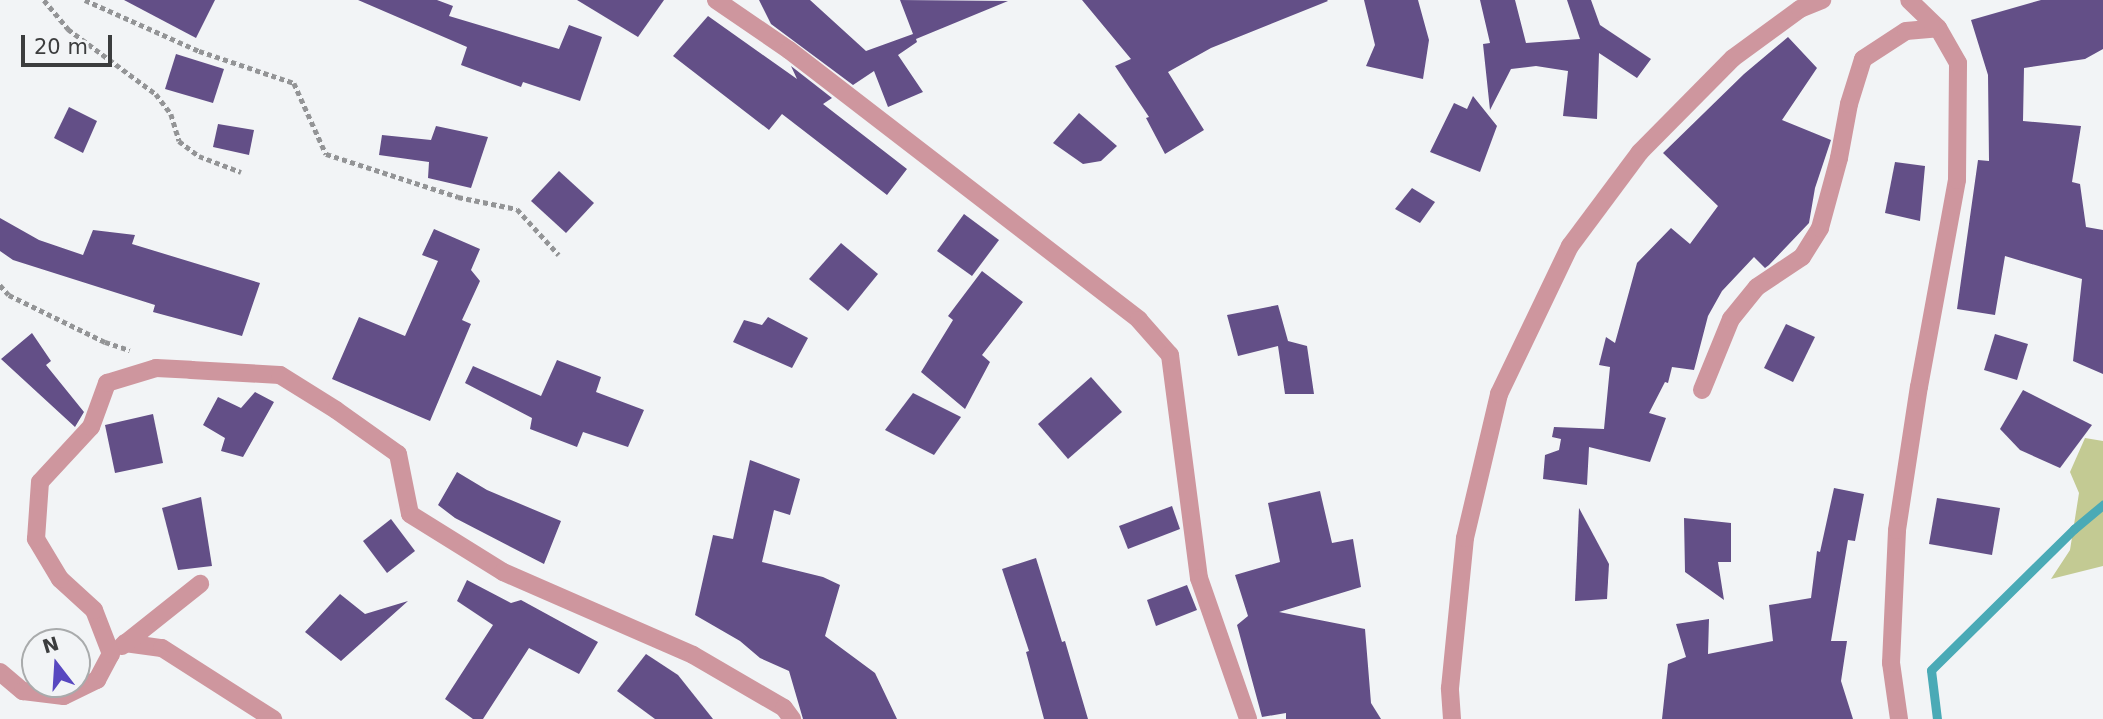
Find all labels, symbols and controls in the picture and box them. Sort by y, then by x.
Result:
scale bar [24,21,116,65]
text: 20 m [34,35,88,59]
north arrow [21,628,91,698]
text: N [40,632,61,658]

